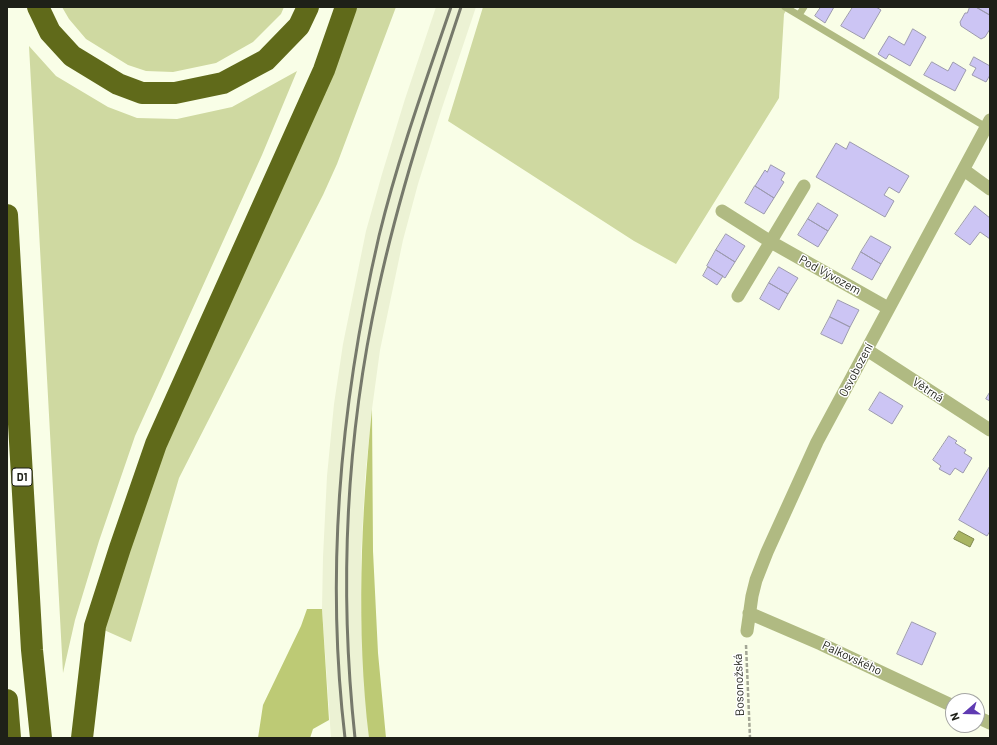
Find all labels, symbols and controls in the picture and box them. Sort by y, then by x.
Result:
street label: Pod Vývozem [797,252,863,298]
street label: Osvobození [836,341,876,399]
street label: Větrná [910,375,946,405]
road number: D1 [12,468,32,486]
street label: Palkovského [820,638,884,678]
street label: Bosonožská [731,654,747,716]
north arrow [945,693,985,733]
text: N [947,711,962,723]

